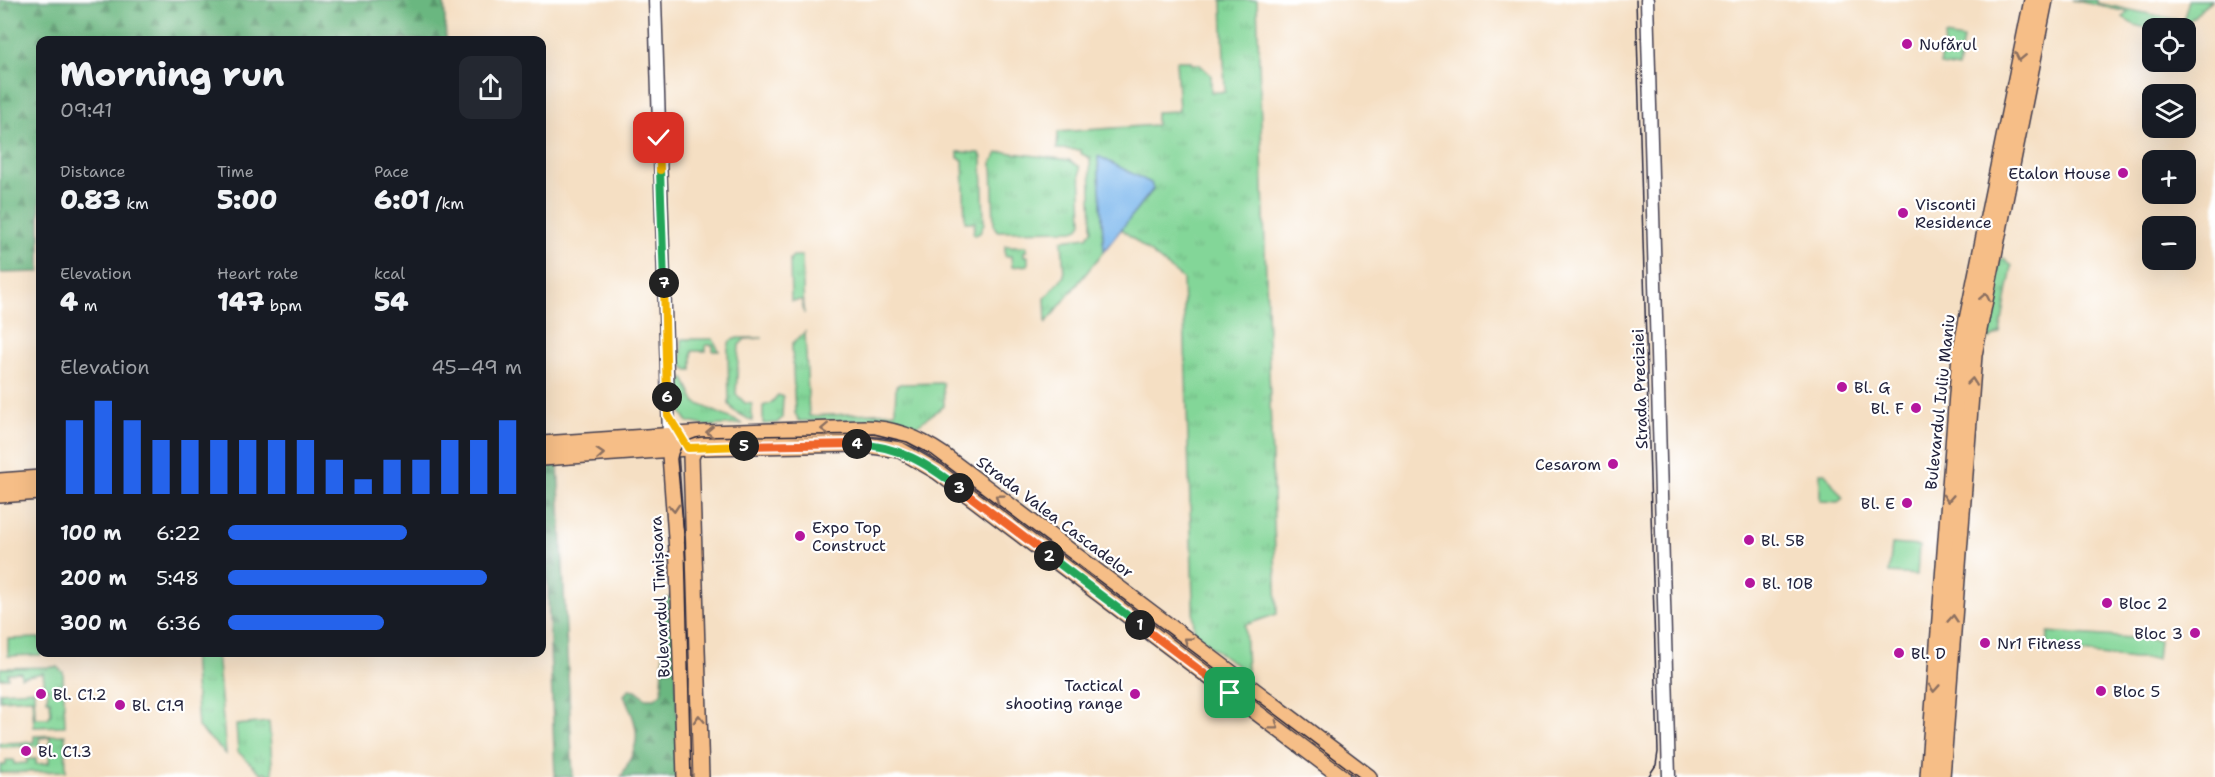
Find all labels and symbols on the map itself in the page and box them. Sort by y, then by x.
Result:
place label: Nufărul [1919,34,1977,55]
marker: Nufărul [1900,37,1914,51]
one-way arrow [2014,52,2027,62]
pin [633,112,684,163]
place label: Etalon House [2008,163,2111,184]
marker: Etalon House [2116,166,2130,180]
place label: Visconti Residence [1915,194,1992,233]
marker: Visconti Residence [1896,206,1910,220]
pin: 7 [649,268,679,298]
one-way arrow [1978,293,1991,303]
street label: Bulevardul Iuliu Maniu [1920,313,1960,491]
street label: Strada Preciziei [1627,328,1653,450]
place label: Bl. G [1854,377,1890,398]
one-way arrow [1965,378,1978,387]
marker: Bl. G [1835,380,1849,394]
pin: 6 [652,382,682,412]
place label: Bl. F [1871,398,1904,419]
marker: Bl. F [1909,401,1923,415]
one-way arrow [820,423,829,435]
one-way arrow [705,426,714,439]
pin: 4 [842,429,872,459]
pin: 5 [729,431,759,461]
one-way arrow [595,448,604,461]
street label: Strada Valea Cascadelor [972,451,1138,583]
place label: Cesarom [1535,454,1601,475]
marker: Cesarom [1606,457,1620,471]
pin: 3 [944,473,974,503]
place label: Bl. E [1861,493,1895,514]
one-way arrow [995,494,1006,505]
one-way arrow [1942,494,1955,503]
marker: Bl. E [1900,496,1914,510]
one-way arrow [667,503,680,512]
street label: Bulevardul Timișoara [645,516,676,678]
place label: Expo Top Construct [812,517,886,556]
marker: Expo Top Construct [793,529,807,543]
place label: Bl. 5B [1761,530,1804,551]
marker: Bl. 5B [1742,533,1756,547]
pin: 2 [1034,541,1064,571]
place label: Bl. 10B [1762,573,1813,594]
marker: Bl. 10B [1743,576,1757,590]
place label: Bloc 2 [2119,593,2168,614]
marker: Bloc 2 [2100,596,2114,610]
pin: 1 [1125,610,1155,640]
one-way arrow [1947,614,1960,623]
place label: Bloc 3 [2134,623,2183,644]
marker: Bloc 3 [2188,626,2202,640]
place label: Nr1 Fitness [1997,633,2082,654]
marker: Nr1 Fitness [1978,636,1992,650]
one-way arrow [1184,637,1195,648]
place label: Bl. D [1911,643,1946,664]
marker: Bl. D [1892,646,1906,660]
pin [1204,667,1255,718]
place label: Tactical shooting range [1006,675,1123,714]
place label: Bloc 5 [2113,681,2160,702]
one-way arrow [1928,683,1941,692]
place label: Bl. C1.2 [53,684,107,705]
marker: Bloc 5 [2094,684,2108,698]
marker: Bl. C1.2 [34,687,48,701]
marker: Tactical shooting range [1128,687,1142,701]
place label: Bl. C1.9 [132,695,184,716]
marker: Bl. C1.9 [113,698,127,712]
one-way arrow [693,714,706,723]
one-way arrow [1268,718,1279,729]
place label: Bl. C1.3 [38,741,92,762]
marker: Bl. C1.3 [19,744,33,758]

